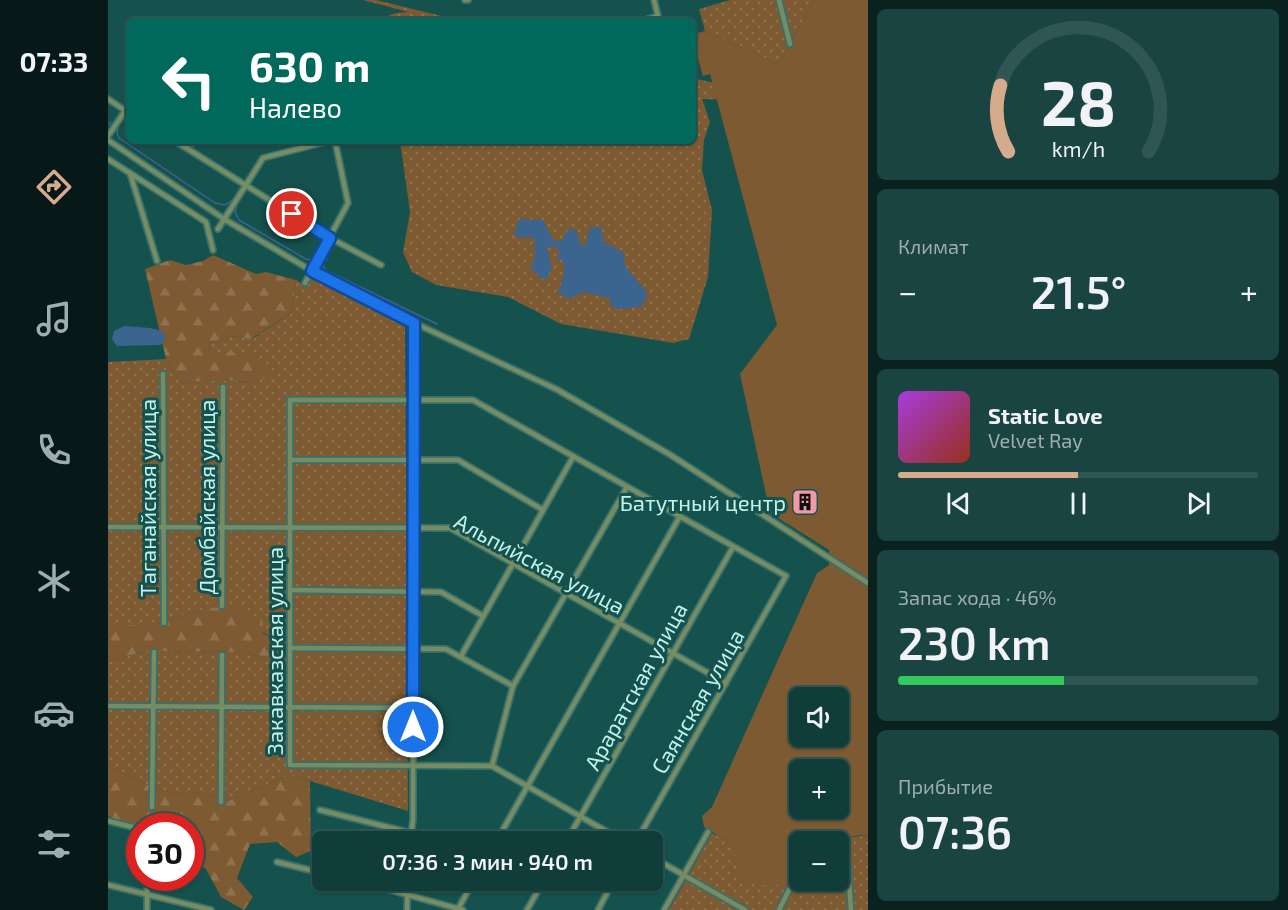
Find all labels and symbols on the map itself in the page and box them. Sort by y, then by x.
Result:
pin [266,188,317,239]
street label: Таганайская улица [134,399,161,597]
street label: Домбайская улица [193,399,220,595]
building icon: Батутный центр [790,487,820,517]
place label: Батутный центр [620,489,786,516]
street label: Альпийская улица [450,507,630,620]
street label: Закавказская улица [261,547,288,755]
street label: Араратская улица [578,598,693,775]
street label: Саянская улица [645,624,750,778]
position arrow [381,695,445,759]
speed limit sign: 30 [126,813,204,891]

